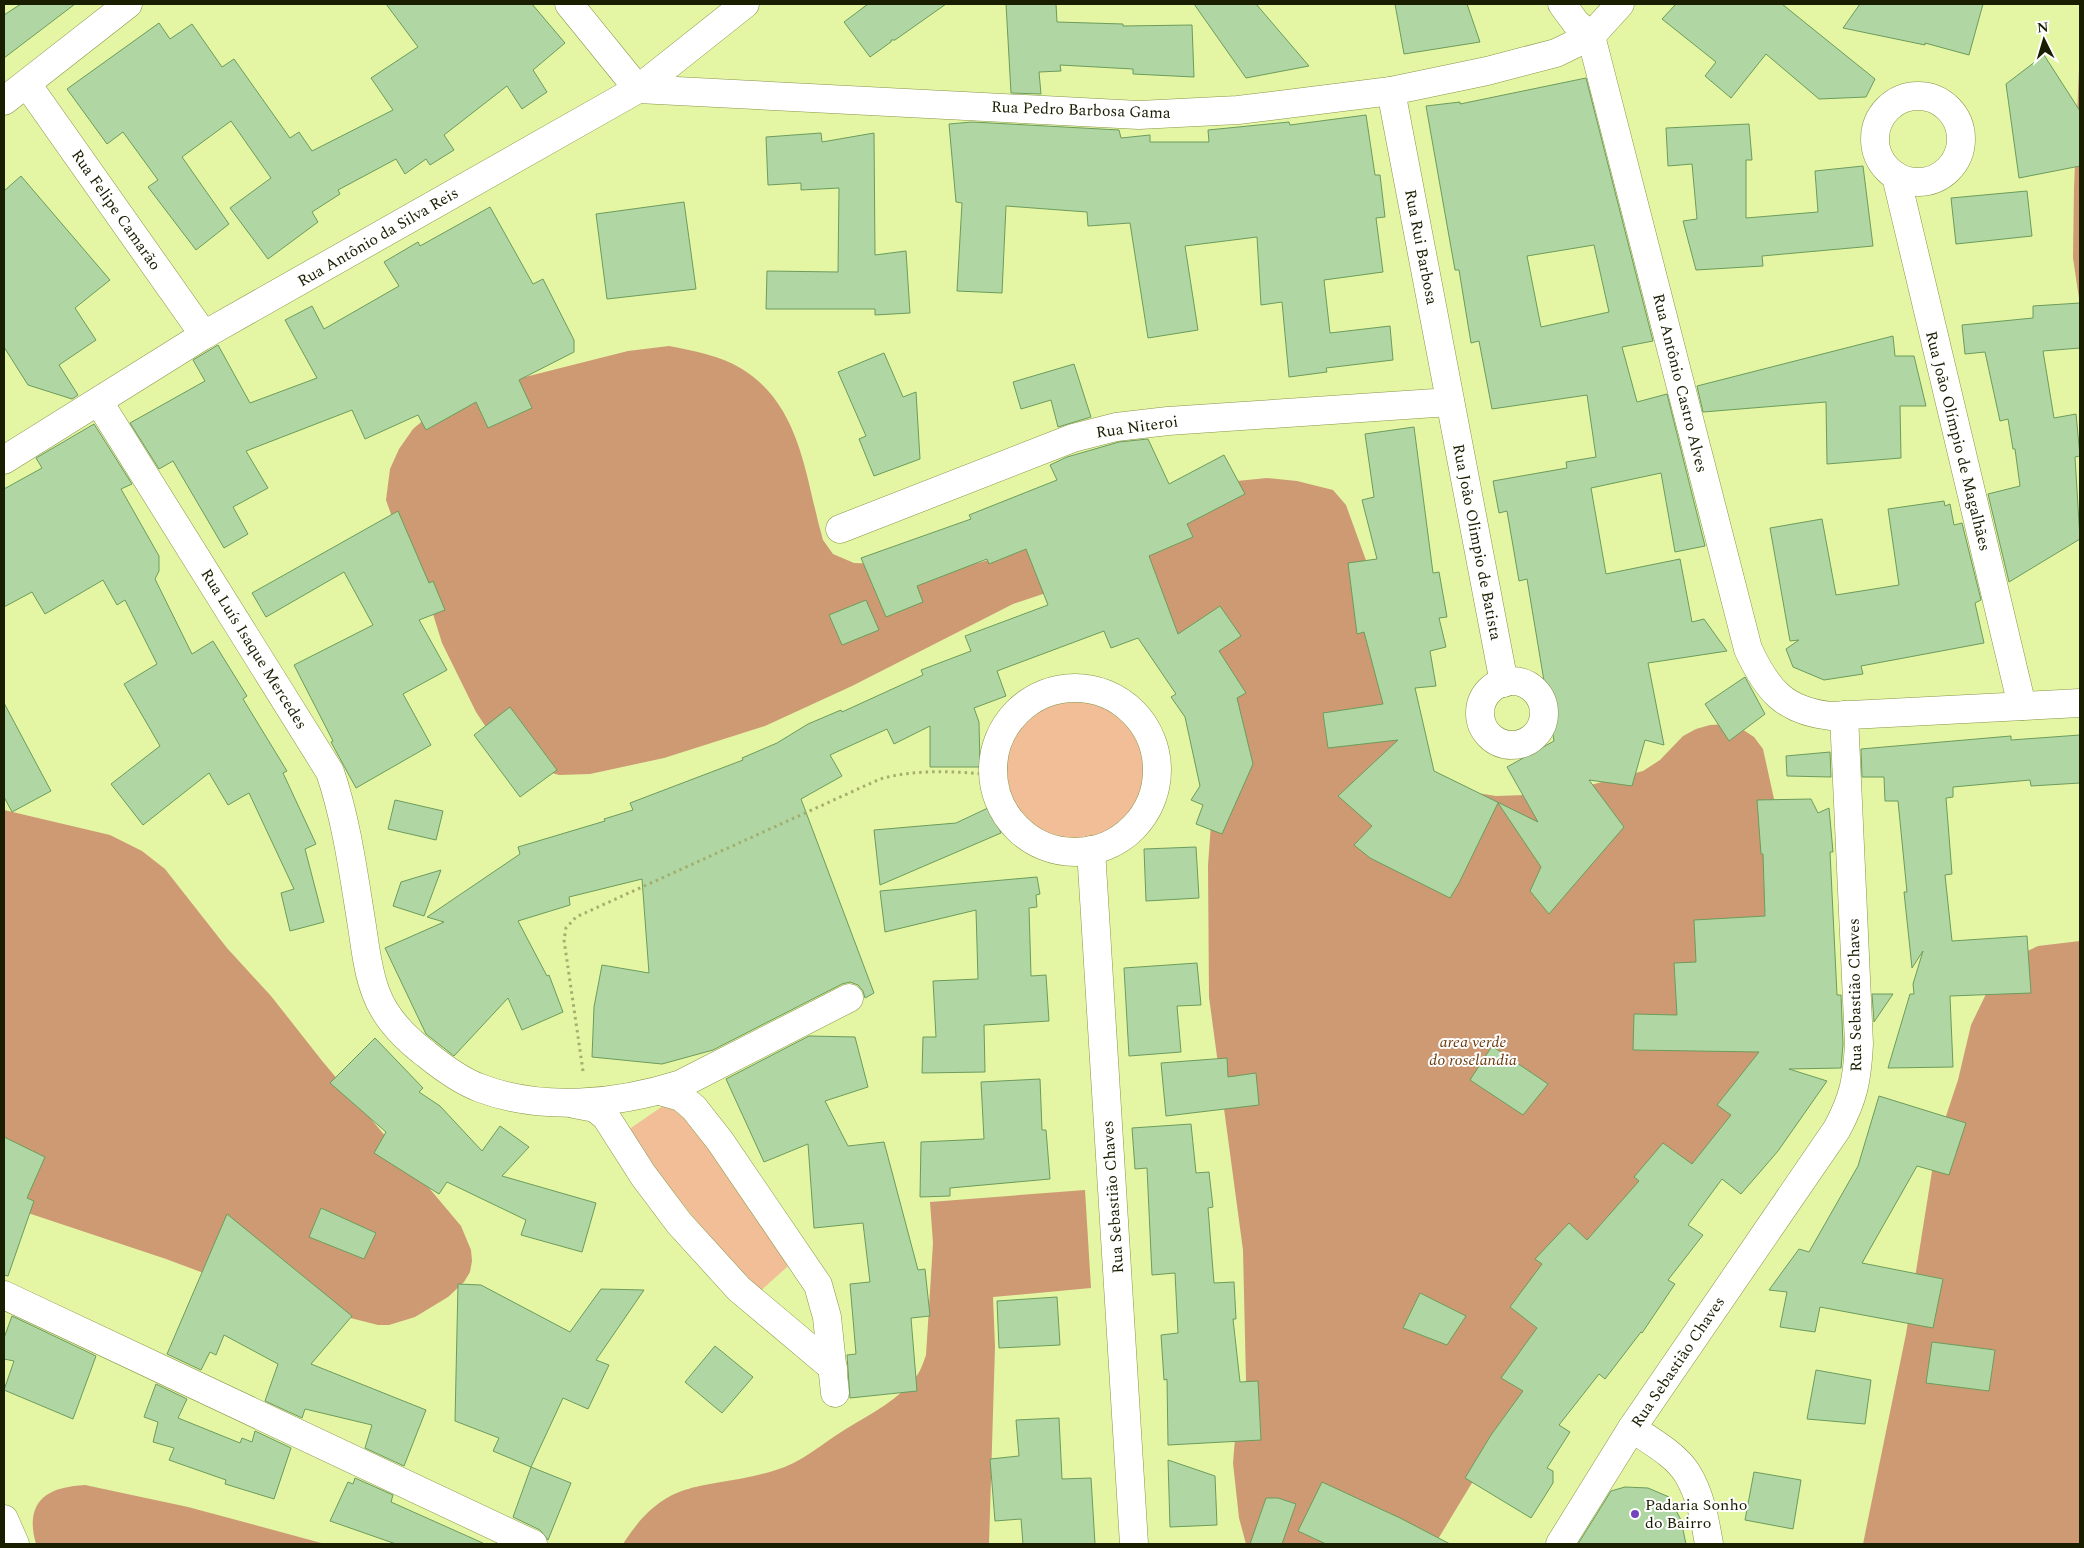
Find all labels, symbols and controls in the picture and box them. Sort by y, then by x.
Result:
north arrow [2019,15,2069,65]
text: N [2036,17,2050,39]
street label: Rua Pedro Barbosa Gama [991,95,1171,125]
street label: Rua Felipe Camarão [65,145,167,275]
street label: Rua Antônio da Silva Reis [293,181,463,293]
street label: Rua Rui Barbosa [1398,187,1444,307]
street label: Rua Antônio Castro Alves [1646,291,1714,475]
street label: Rua João Olímpio de Magalhães [1919,328,1997,554]
street label: Rua Niteroi [1094,409,1180,445]
street label: Rua João Olimpio de Batista [1446,442,1508,642]
street label: Rua Luís Isaque Mercedes [195,564,313,734]
street label: Rua Sebastião Chaves [1842,918,1868,1072]
park label: area verde do roselandia [1429,1030,1517,1072]
street label: Rua Sebastião Chaves [1096,1119,1130,1275]
street label: Rua Sebastião Chaves [1625,1292,1731,1432]
place label: Padaria Sonho do Bairro [1645,1493,1747,1535]
marker: Padaria Sonho do Bairro [1629,1508,1641,1520]

